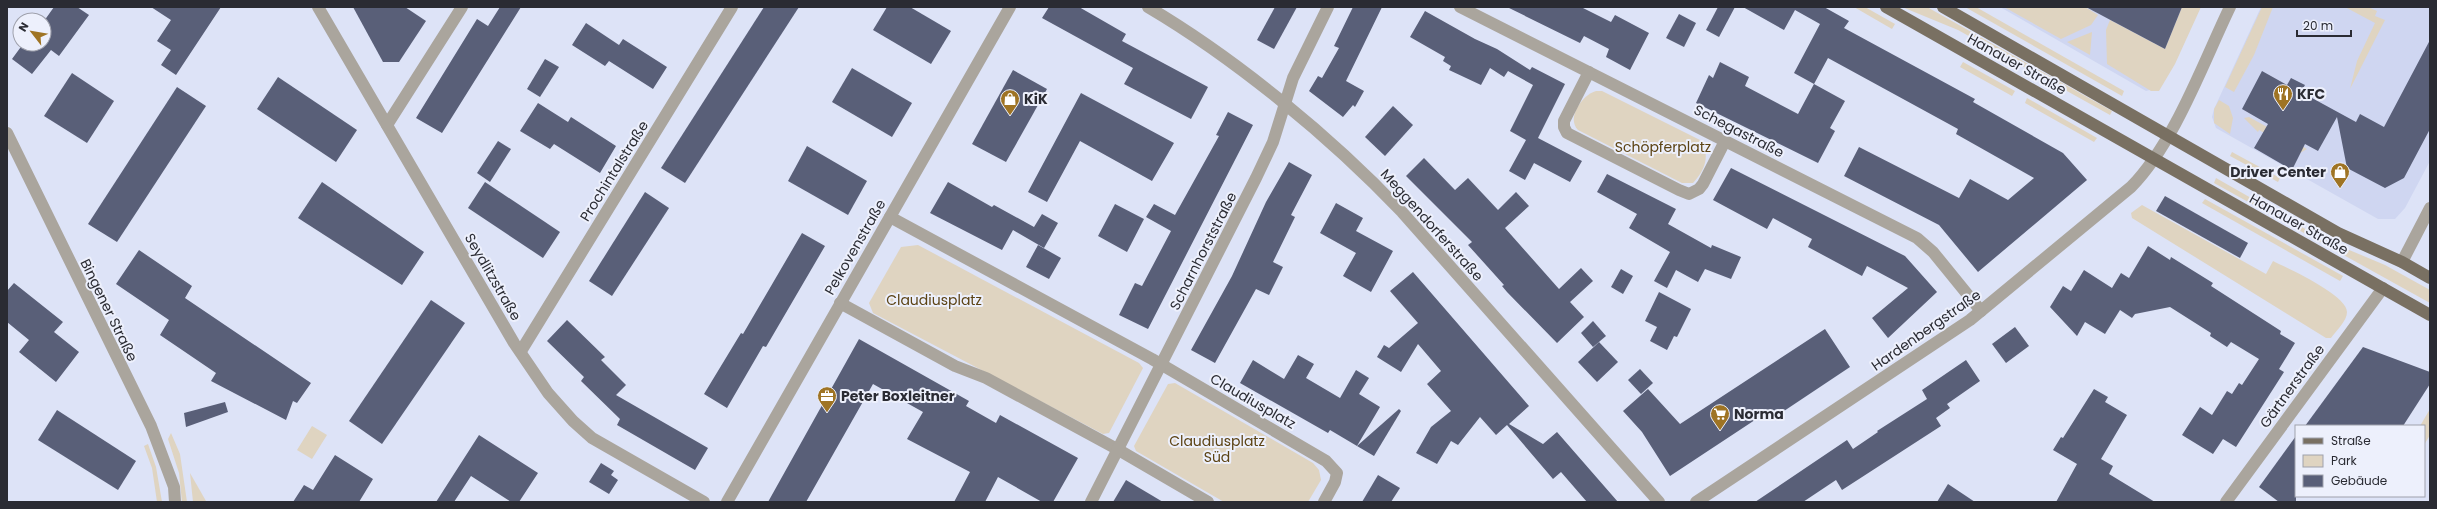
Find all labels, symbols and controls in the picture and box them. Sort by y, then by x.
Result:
north arrow [12,12,52,52]
scale bar [2297,12,2351,38]
text: 20 m [2303,17,2333,34]
text: N [14,19,32,35]
street label: Hanauer Straße [1964,28,2070,100]
restaurant icon: KFC [2272,83,2294,111]
place label: KFC [2297,84,2325,104]
shop icon: KiK [999,88,1021,116]
place label: KiK [1024,89,1048,109]
street label: Schegastraße [1691,100,1788,162]
street label: Prochintalstraße [575,116,653,225]
park label: Schöpferplatz [1615,137,1711,157]
shop icon: Driver Center [2329,161,2351,189]
place label: Driver Center [2230,162,2326,182]
street label: Meggendorferstraße [1376,165,1488,286]
street label: Scharnhorststraße [1165,188,1242,314]
street label: Hanauer Straße [2246,188,2352,260]
street label: Pelkovenstraße [820,195,891,298]
street label: Seydlitzstraße [460,230,526,325]
street label: Bingener Straße [75,255,143,365]
street label: Hardenbergstraße [1867,284,1985,375]
park label: Claudiusplatz [886,290,982,310]
street label: Gärtnerstraße [2255,340,2329,432]
street label: Claudiusplatz [1207,368,1299,434]
office icon: Peter Boxleitner [816,385,838,413]
place label: Peter Boxleitner [841,386,955,406]
supermarket icon: Norma [1709,403,1731,431]
place label: Norma [1734,404,1784,424]
legend [2295,425,2425,497]
park label: Claudiusplatz Süd [1169,431,1265,467]
text: Straße [2331,432,2371,449]
text: Park [2331,452,2358,469]
text: Gebäude [2331,472,2387,489]

